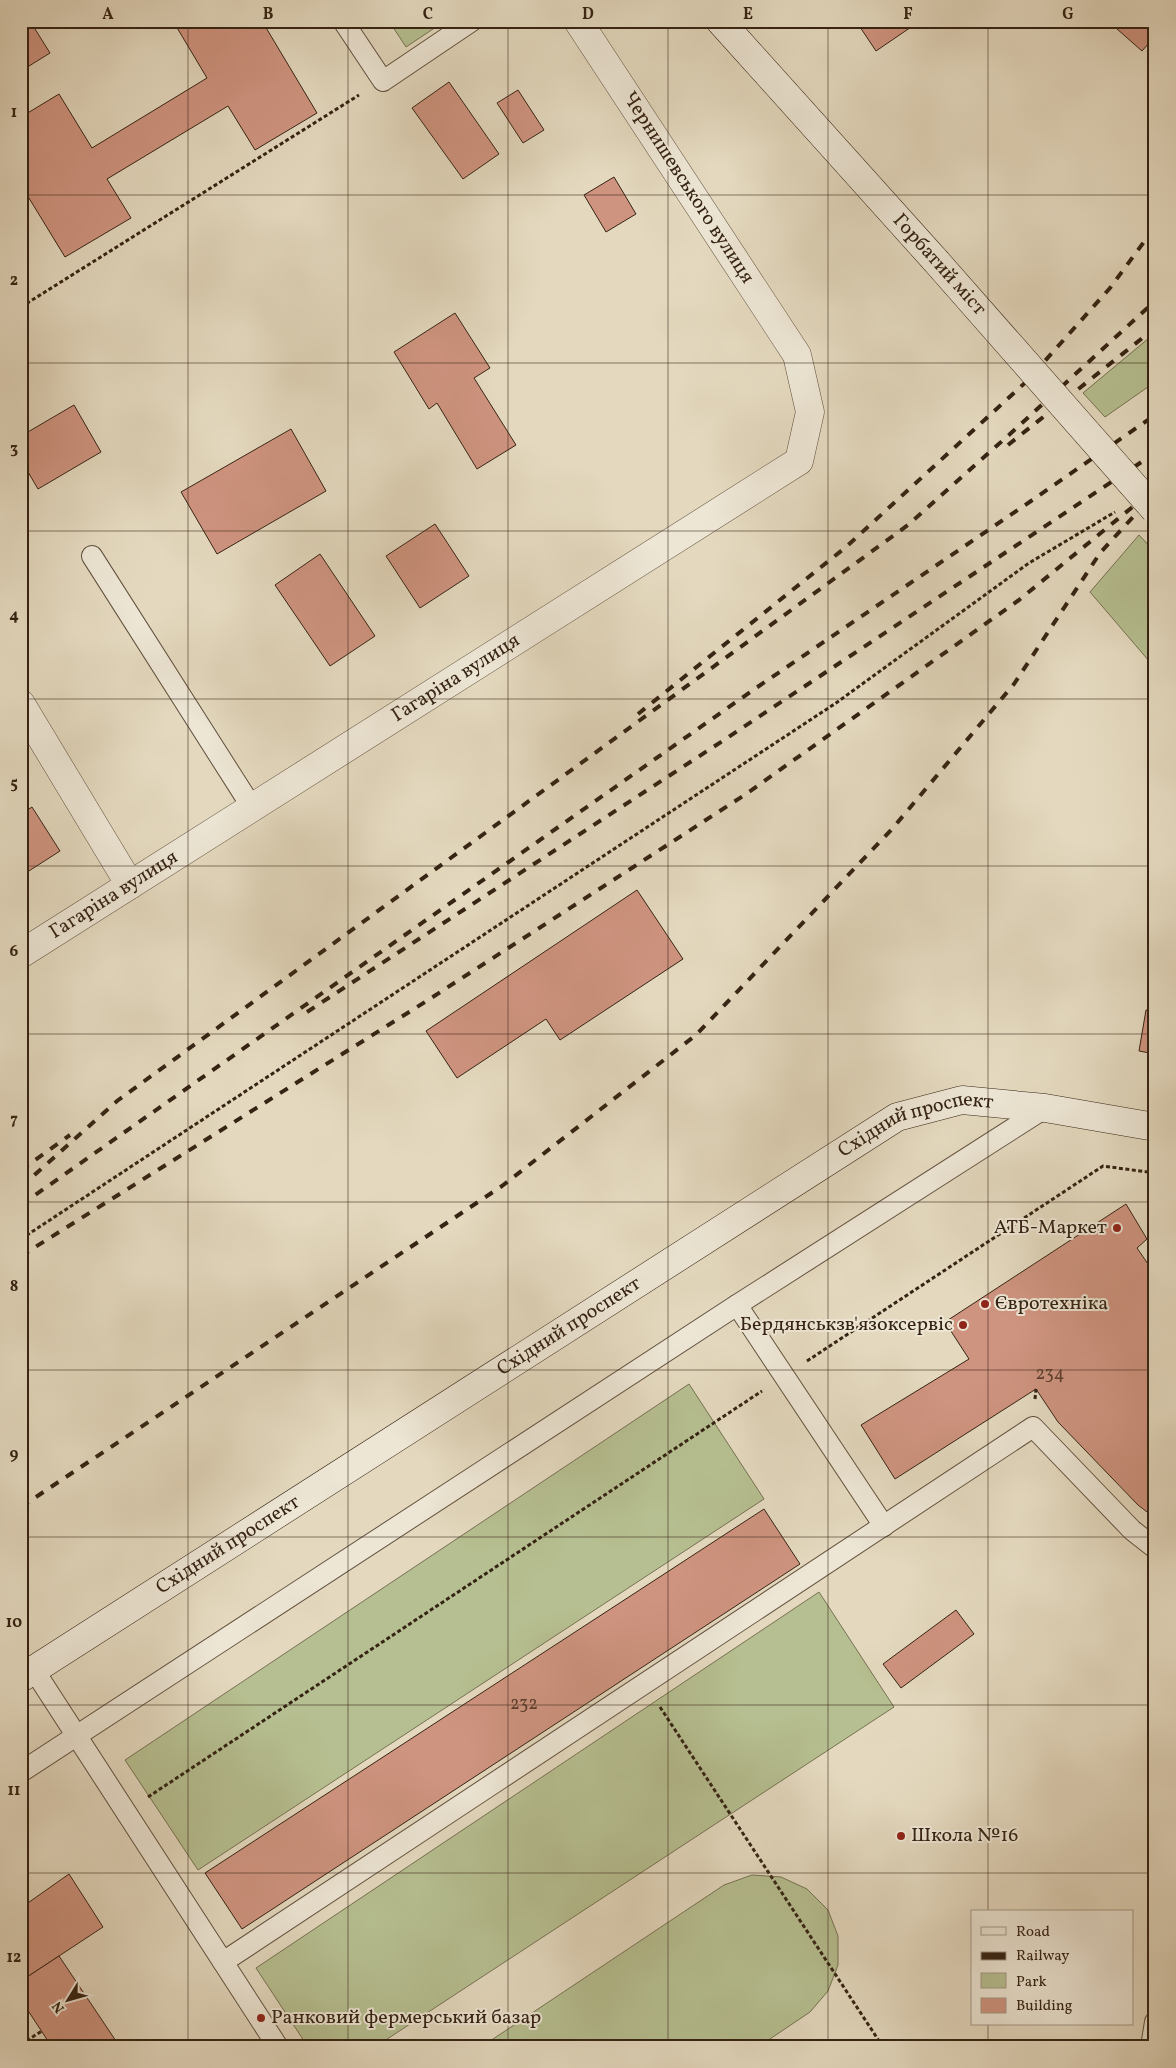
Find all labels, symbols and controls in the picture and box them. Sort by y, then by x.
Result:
text: A [102,4,114,26]
text: B [263,4,274,26]
text: C [423,4,433,26]
text: D [582,4,594,26]
text: E [743,4,753,26]
text: F [903,4,913,26]
text: G [1062,4,1074,26]
street label: Чернишевського вулиця [615,87,761,289]
text: 1 [11,102,17,124]
street label: Горбатий міст [886,208,992,322]
text: 2 [10,270,18,292]
text: 3 [10,438,18,460]
text: 4 [9,605,19,627]
street label: Гагаріна вулиця [386,627,526,730]
text: 5 [10,773,18,795]
street label: Гагаріна вулиця [44,844,184,946]
text: 6 [10,941,19,963]
street label: Східний проспект [833,1086,995,1165]
text: 7 [10,1109,18,1131]
place label: АТБ-Маркет [994,1214,1107,1242]
marker: АТБ-Маркет [1111,1222,1123,1234]
street label: Східний проспект [492,1270,647,1383]
text: 8 [10,1276,18,1298]
place label: Євротехніка [995,1290,1108,1318]
marker: Євротехніка [979,1298,991,1310]
place label: Бердянськзв'язоксервіс [740,1311,953,1339]
marker: Бердянськзв'язоксервіс [957,1319,969,1331]
house number: 234 [1035,1362,1065,1387]
text: 9 [10,1444,19,1466]
street label: Східний проспект [151,1489,306,1602]
text: 10 [6,1612,22,1634]
house number: 232 [510,1692,538,1717]
text: 11 [8,1780,20,1802]
place label: Школа №16 [911,1822,1018,1850]
marker: Школа №16 [895,1830,907,1842]
legend [971,1910,1134,2026]
text: Road [1016,1922,1050,1943]
text: Railway [1016,1946,1069,1967]
text: 12 [7,1947,21,1969]
text: Park [1016,1972,1047,1993]
north arrow [42,1976,92,2026]
text: Building [1016,1996,1073,2017]
text: N [48,1997,69,2017]
place label: Ранковий фермерський базар [271,2004,541,2032]
marker: Ранковий фермерський базар [255,2012,267,2024]

